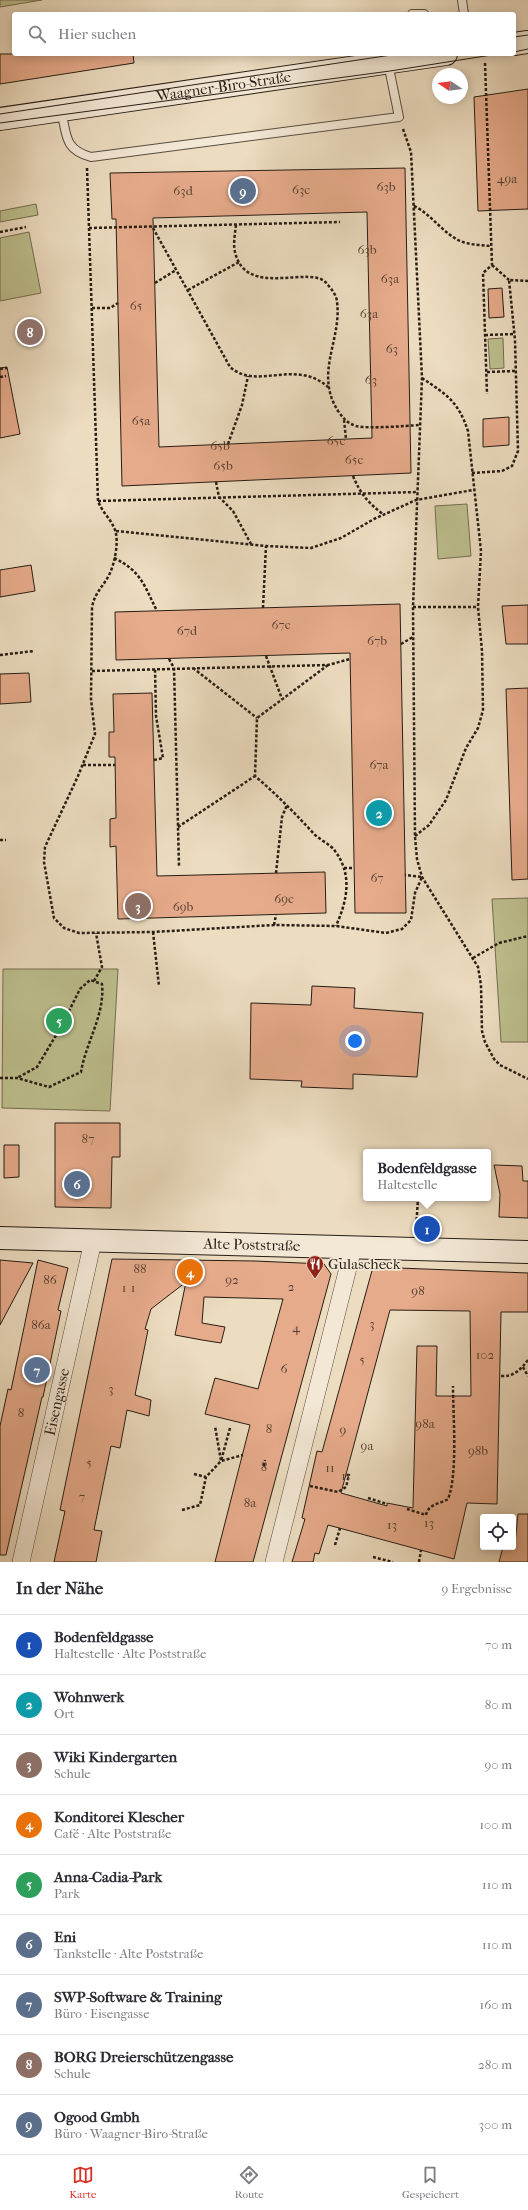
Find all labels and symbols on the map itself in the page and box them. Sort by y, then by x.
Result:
street label: Waagner-Biro-Straße [154,68,293,105]
north arrow [432,68,468,104]
house number: 49a [497,171,518,186]
pin: 9 [230,176,256,206]
house number: 63b [376,179,396,194]
house number: 63c [292,182,310,197]
house number: 63d [173,183,194,198]
house number: 63b [357,242,377,257]
house number: 63a [381,271,400,286]
house number: 65 [130,298,143,313]
house number: 63a [360,306,379,321]
pin: 8 [17,317,43,347]
house number: 63 [386,341,398,356]
house number: 63 [365,372,377,387]
house number: 65a [132,413,151,428]
house number: 65c [327,433,345,448]
house number: 65b [210,438,230,453]
house number: 65c [345,452,363,467]
house number: 65b [213,458,233,473]
house number: 67c [272,617,291,632]
house number: 67d [177,623,198,638]
house number: 67b [367,633,387,648]
house number: 67a [369,757,390,772]
pin: 2 [366,798,392,828]
house number: 67 [370,870,384,885]
pin: 3 [125,891,151,921]
house number: 69c [274,891,294,906]
house number: 69b [173,899,194,914]
pin: 5 [46,1006,72,1036]
your location [345,1031,365,1051]
house number: 87 [82,1131,94,1146]
pin: 6 [64,1169,90,1199]
pin: 1 [414,1214,440,1244]
street label: Alte Poststraße [202,1234,301,1255]
restaurant icon: Gulascheck [305,1254,325,1279]
place label: Gulascheck [328,1255,401,1273]
pin: 4 [177,1257,203,1287]
house number: 88 [133,1261,147,1276]
house number: 86 [43,1272,58,1287]
house number: 92 [225,1272,239,1287]
house number: 2 [288,1279,295,1294]
house number: 1 [122,1280,126,1295]
house number: 1 [131,1280,135,1295]
house number: 98 [411,1283,425,1298]
house number: 3 [369,1316,375,1331]
house number: 86a [31,1317,52,1332]
house number: 4 [292,1320,300,1335]
house number: 102 [476,1347,495,1362]
house number: 5 [359,1352,365,1367]
pin: 7 [24,1355,50,1385]
house number: 6 [280,1361,288,1376]
street label: Eisengasse [41,1366,73,1437]
house number: 3 [108,1381,114,1396]
house number: 8 [18,1405,24,1420]
house number: 98a [415,1416,436,1431]
house number: 8 [266,1421,272,1436]
house number: 9 [340,1422,347,1437]
house number: 9a [361,1438,374,1453]
house number: 98b [468,1443,488,1458]
house number: 5 [86,1455,92,1470]
house number: 8 [261,1459,267,1474]
house number: 11 [325,1460,335,1475]
house number: 11 [341,1468,351,1483]
house number: 7 [79,1489,85,1504]
house number: 8a [244,1495,257,1510]
house number: 13 [424,1515,434,1530]
house number: 13 [387,1517,397,1532]

